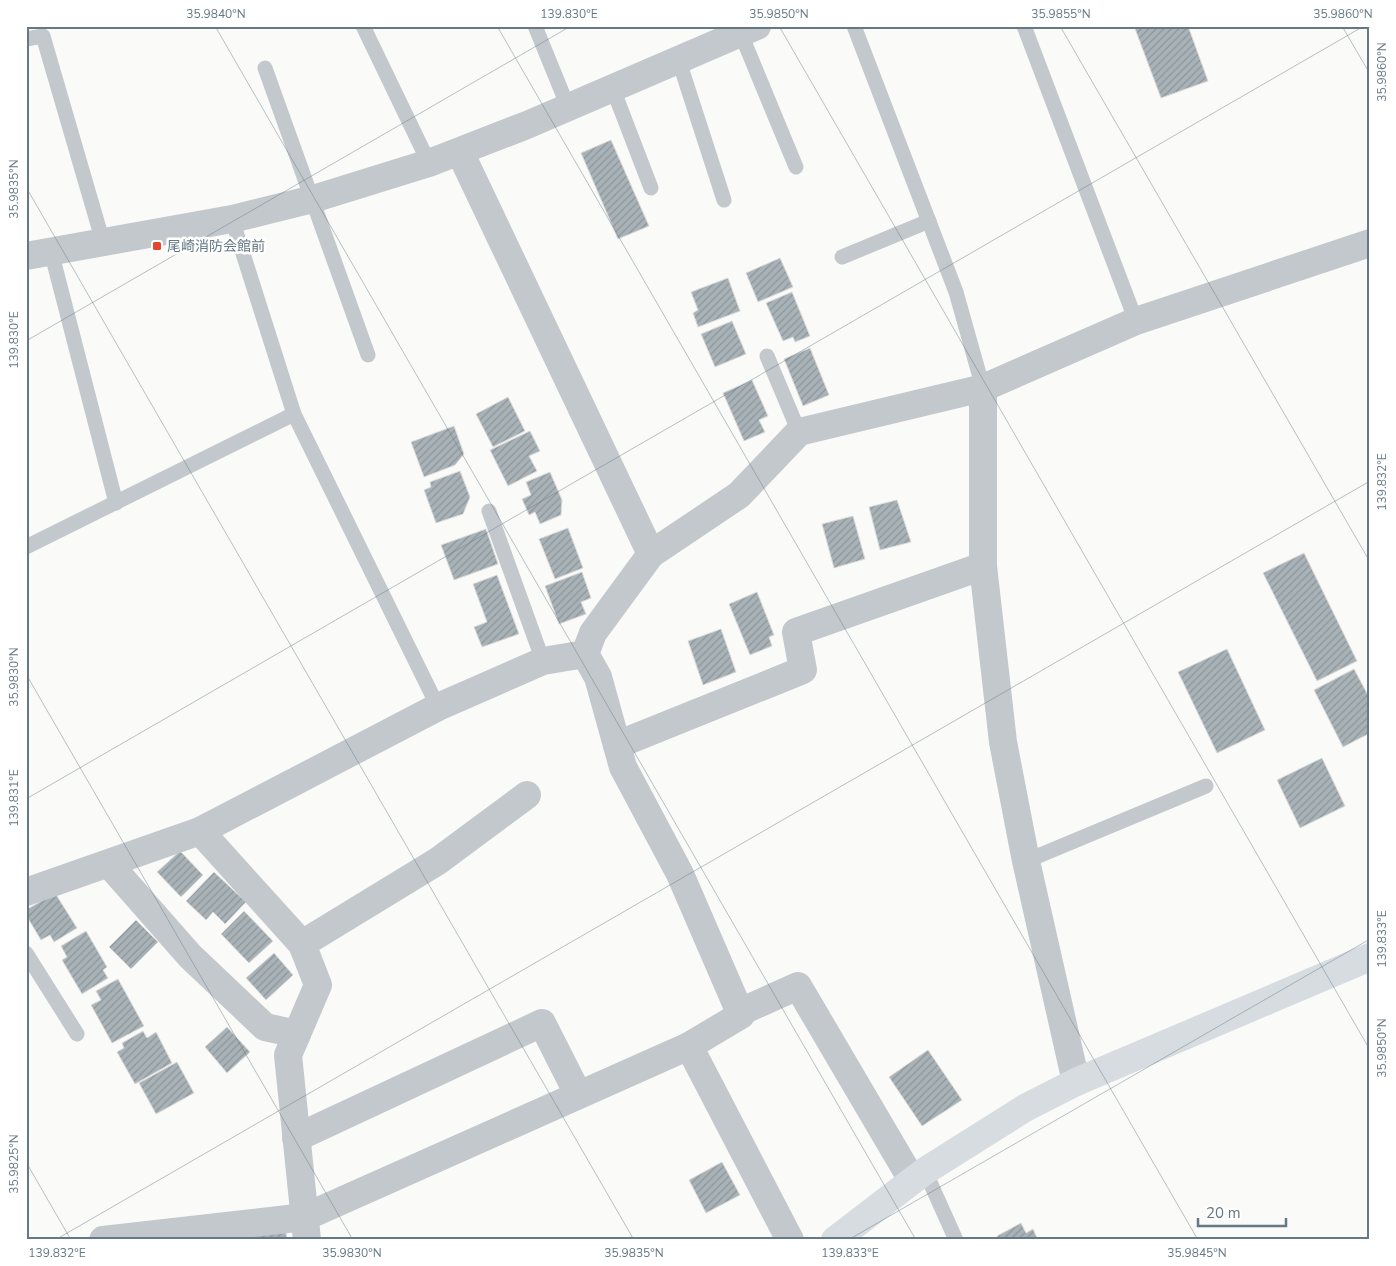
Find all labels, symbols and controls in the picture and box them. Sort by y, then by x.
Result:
text: 35.9840°N [186,6,246,22]
text: 139.830°E [540,6,598,22]
text: 35.9850°N [749,6,809,22]
text: 35.9855°N [1031,6,1091,22]
text: 35.9860°N [1313,6,1373,22]
text: 35.9860°N [1374,42,1390,102]
text: 35.9835°N [6,159,22,219]
place label: 尾崎消防会館前 [167,237,265,256]
marker: 尾崎消防会館前 [151,240,163,252]
text: 139.830°E [6,311,22,369]
text: 139.832°E [1374,453,1390,511]
text: 35.9830°N [6,647,22,707]
text: 139.831°E [6,769,22,827]
text: 139.833°E [1374,910,1390,968]
text: 35.9850°N [1374,1018,1390,1078]
text: 35.9825°N [6,1134,22,1194]
scale bar [1198,1196,1286,1228]
text: 20 m [1206,1203,1241,1223]
text: 139.832°E [28,1245,86,1261]
text: 35.9830°N [322,1245,382,1261]
text: 35.9835°N [604,1245,664,1261]
text: 139.833°E [821,1245,879,1261]
text: 35.9845°N [1167,1245,1227,1261]

